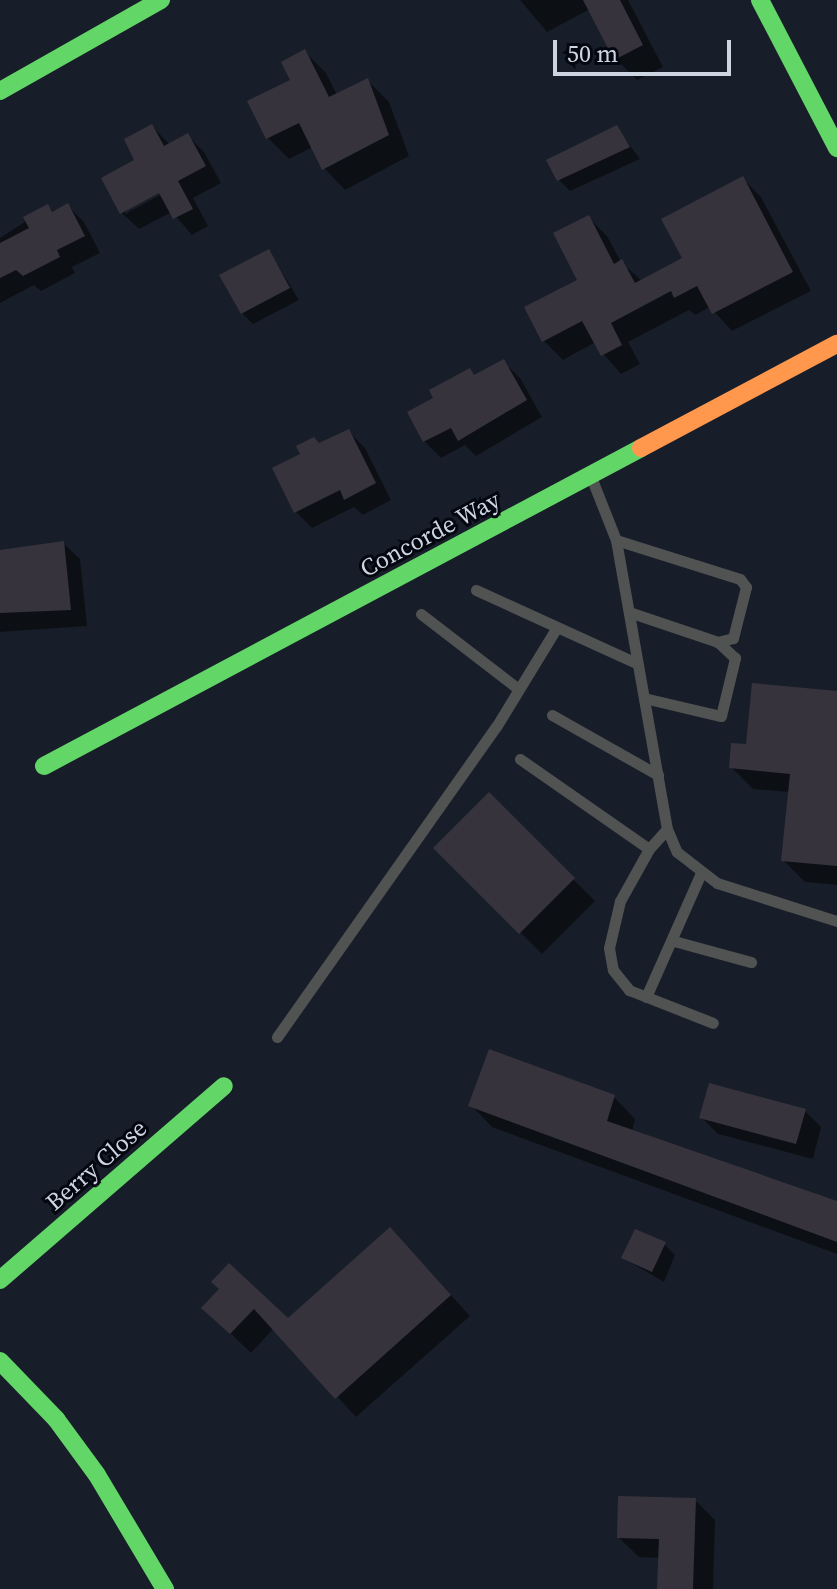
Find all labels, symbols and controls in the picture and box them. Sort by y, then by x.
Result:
scale bar [557,24,735,74]
text: 50 m [567,37,618,70]
street label: Concorde Way [355,485,505,583]
street label: Berry Close [40,1113,152,1217]

